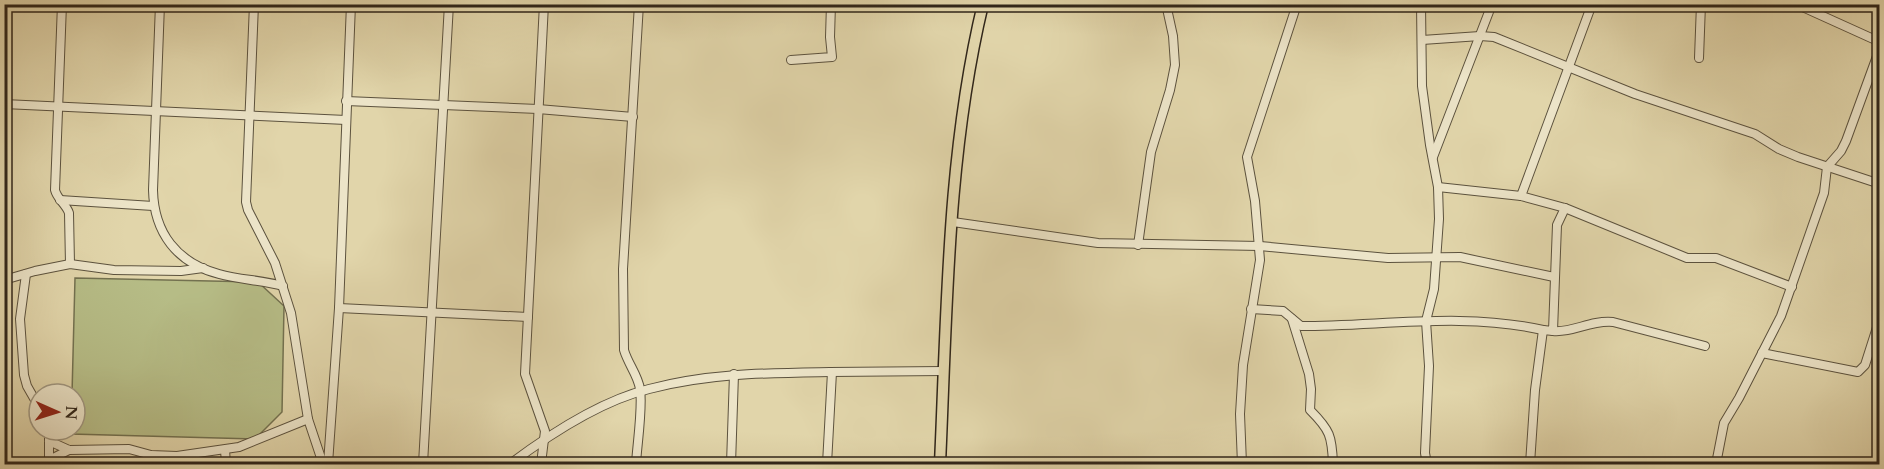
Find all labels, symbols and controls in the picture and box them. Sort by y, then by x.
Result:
north arrow [27,382,87,442]
text: N [60,405,82,420]

